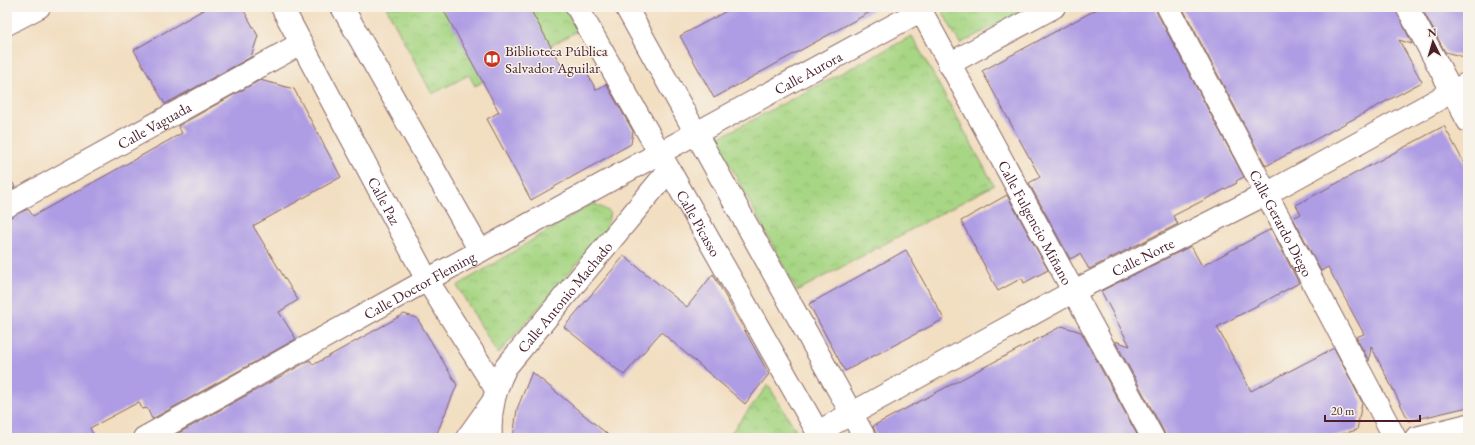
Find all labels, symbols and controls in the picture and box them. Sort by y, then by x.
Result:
north arrow [1413,22,1453,62]
text: N [1427,25,1437,39]
place label: Biblioteca Pública Salvador Aguilar [505,41,608,77]
street label: Calle Aurora [771,46,845,98]
library icon: Biblioteca Pública Salvador Aguilar [482,49,502,69]
street label: Calle Vaguada [114,97,194,153]
street label: Calle Fulgencio Miñano [994,157,1077,288]
street label: Calle Gerardo Diego [1246,166,1318,280]
street label: Calle Paz [364,173,405,228]
street label: Calle Picasso [673,186,726,260]
street label: Calle Norte [1108,233,1177,280]
street label: Calle Antonio Machado [513,237,616,356]
street label: Calle Doctor Fleming [360,246,479,323]
scale bar [1325,397,1420,423]
text: 20 m [1331,403,1355,419]

